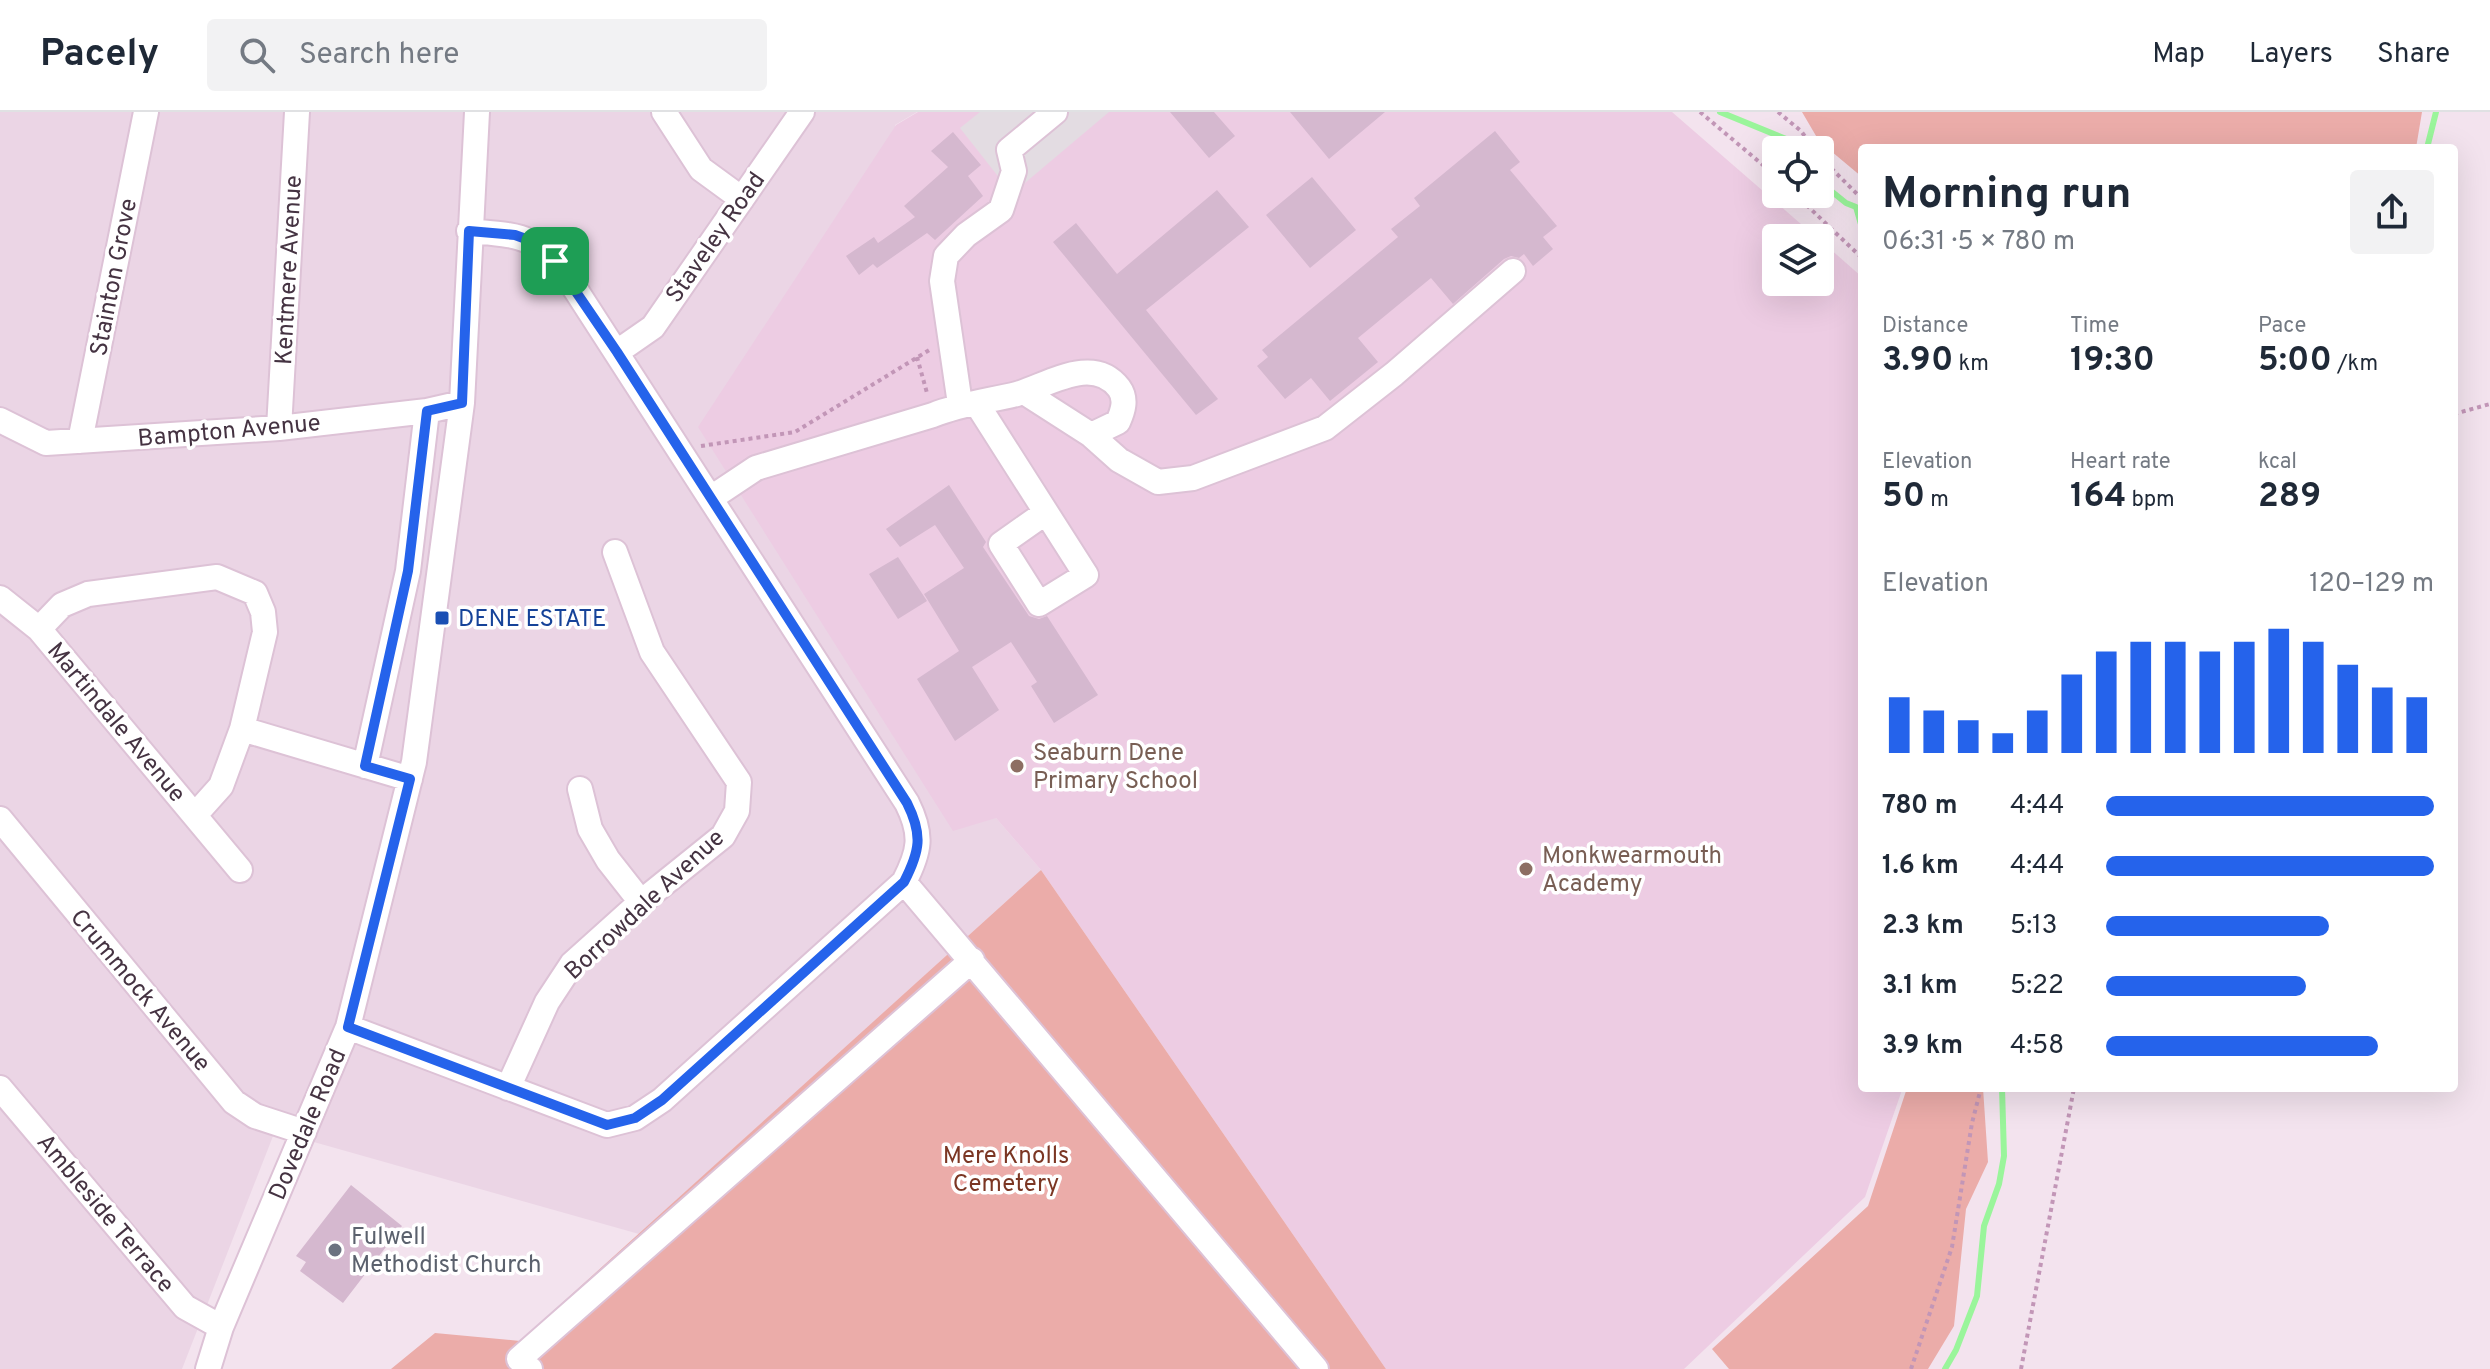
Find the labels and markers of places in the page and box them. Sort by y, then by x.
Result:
pin [521,227,589,295]
place label: DENE ESTATE [458,605,606,635]
marker: DENE ESTATE [433,609,451,627]
place label: Seaburn Dene Primary School [1033,739,1198,797]
marker: Seaburn Dene Primary School [1008,757,1026,775]
place label: Monkwearmouth Academy [1542,842,1722,900]
marker: Monkwearmouth Academy [1517,860,1535,878]
place label: Fulwell Methodist Church [351,1223,542,1281]
marker: Fulwell Methodist Church [326,1241,344,1259]

